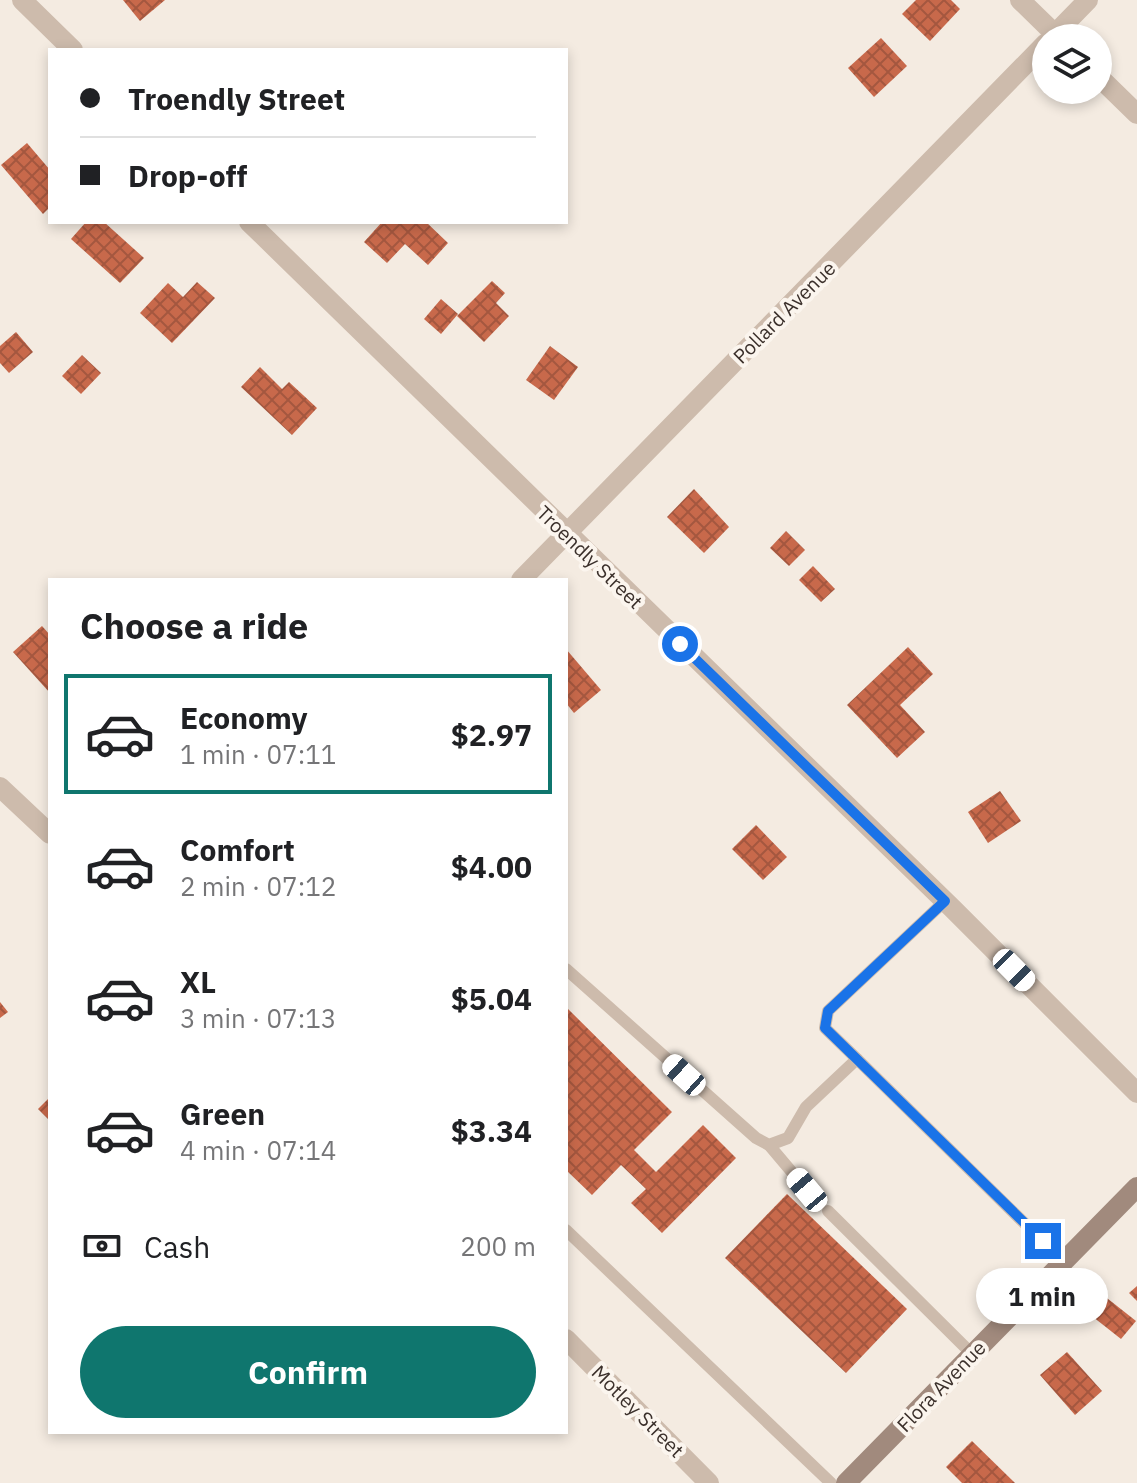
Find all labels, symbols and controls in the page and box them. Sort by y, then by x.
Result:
map controls [1032,24,1112,104]
button: layers [1032,24,1112,104]
text: Troendly Street [128,79,345,118]
text: Drop-off [128,156,247,195]
street label: Pollard Avenue [727,255,841,369]
street label: Troendly Street [531,499,649,615]
text: Choose a ride [80,602,308,649]
route start [662,626,698,662]
icon: car [84,698,156,770]
text: Economy [180,698,308,737]
text: $2.97 [451,715,532,754]
text: 1 min · 07:11 [180,737,336,771]
icon: car [84,830,156,902]
text: Comfort [180,830,295,869]
text: $4.00 [451,847,532,886]
text: 2 min · 07:12 [180,869,336,903]
car [989,945,1039,995]
icon: car [84,962,156,1034]
text: XL [180,962,216,1001]
text: $5.04 [451,979,532,1018]
text: 3 min · 07:13 [180,1001,336,1035]
car [658,1050,710,1100]
icon: car [84,1094,156,1166]
text: Green [180,1094,265,1133]
text: $3.34 [451,1111,532,1150]
text: 4 min · 07:14 [180,1133,336,1167]
car [782,1164,832,1216]
route end [1025,1223,1061,1259]
icon: cash [80,1224,124,1268]
text: Cash [144,1227,210,1266]
text: 200 m [460,1229,536,1263]
callout: 1 min [977,1269,1109,1325]
text: 1 min [1008,1279,1076,1313]
button: Confirm [80,1326,536,1418]
street label: Flora Avenue [891,1334,991,1438]
street label: Motley Street [586,1359,690,1463]

